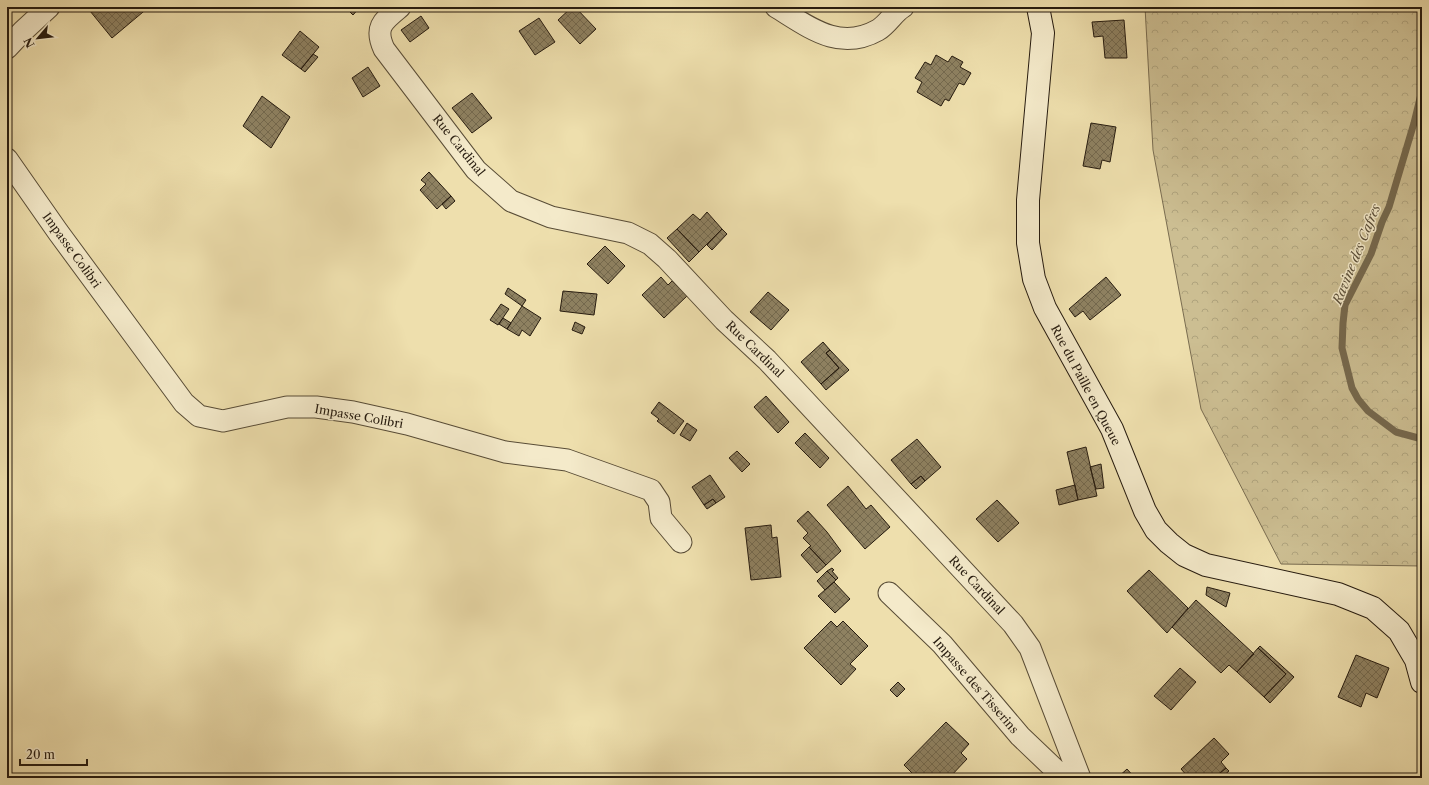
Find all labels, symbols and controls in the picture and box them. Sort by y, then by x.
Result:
north arrow [18,18,58,58]
text: N [21,35,38,50]
street label: Rue Cardinal [430,111,489,179]
water label: Ravine des Cafres [1328,201,1383,307]
street label: Impasse Colibri [40,209,105,291]
street label: Rue Cardinal [723,318,787,381]
street label: Rue du Paille en Queue [1048,322,1124,448]
street label: Impasse Colibri [314,401,405,431]
street label: Rue Cardinal [946,552,1008,618]
street label: Impasse des Tisserins [930,634,1022,736]
scale bar [20,741,87,767]
text: 20 m [26,747,55,762]

